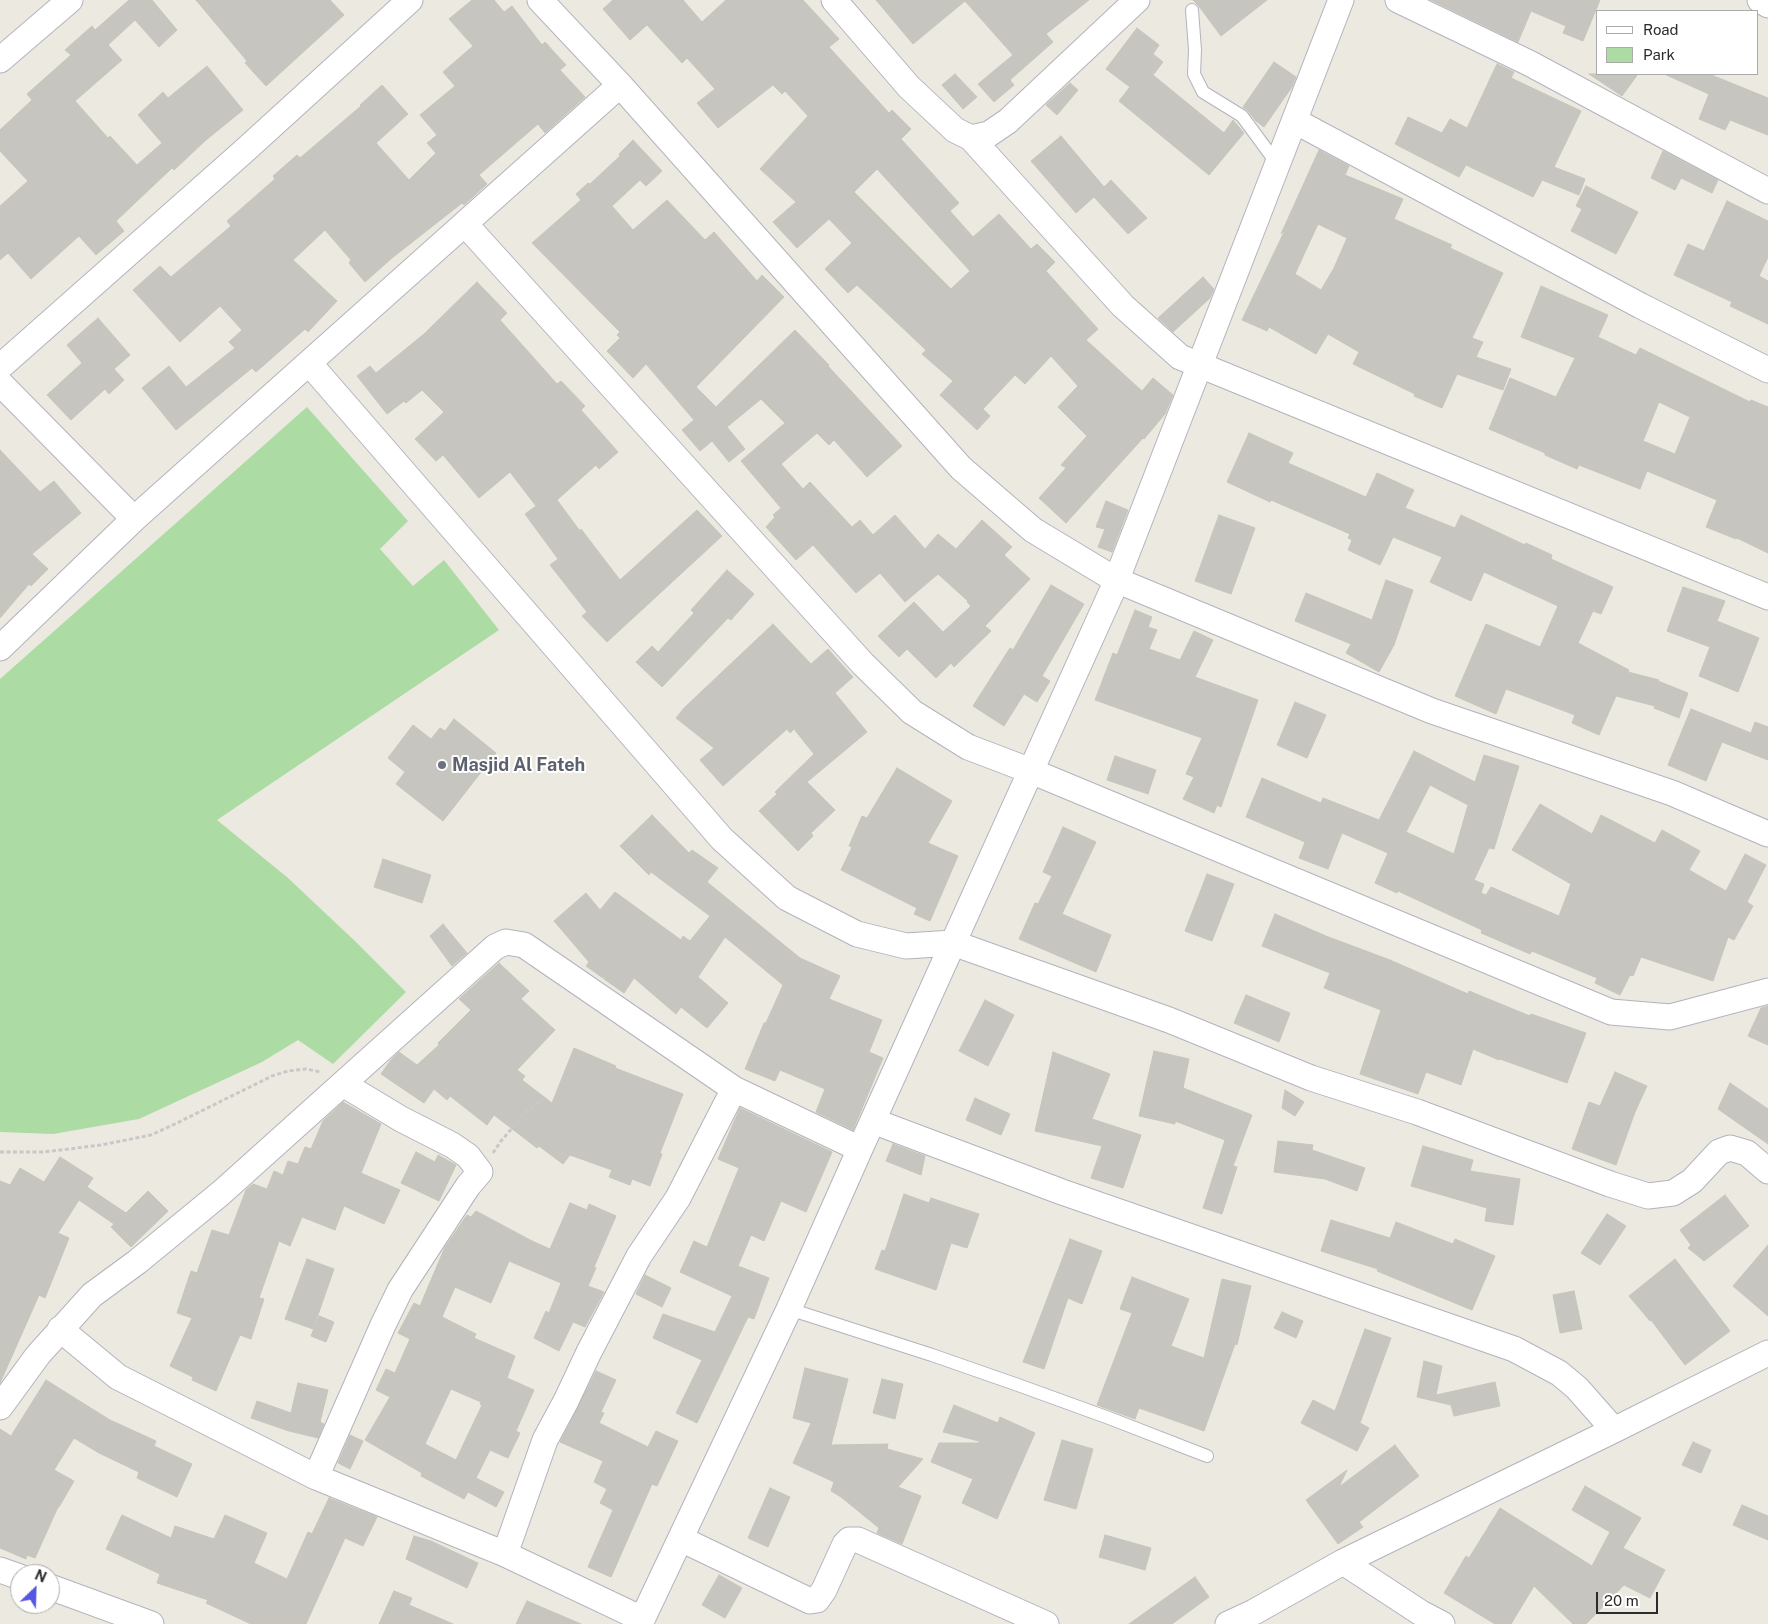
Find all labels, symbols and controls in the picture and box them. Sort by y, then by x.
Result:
legend [1596,10,1758,75]
text: Road [1643,21,1679,38]
text: Park [1643,46,1675,63]
place label: Masjid Al Fateh [452,754,585,776]
marker: Masjid Al Fateh [436,759,448,771]
north arrow [10,1564,60,1614]
text: N [32,1567,49,1586]
scale bar [1598,1582,1660,1614]
text: 20 m [1604,1592,1639,1609]

